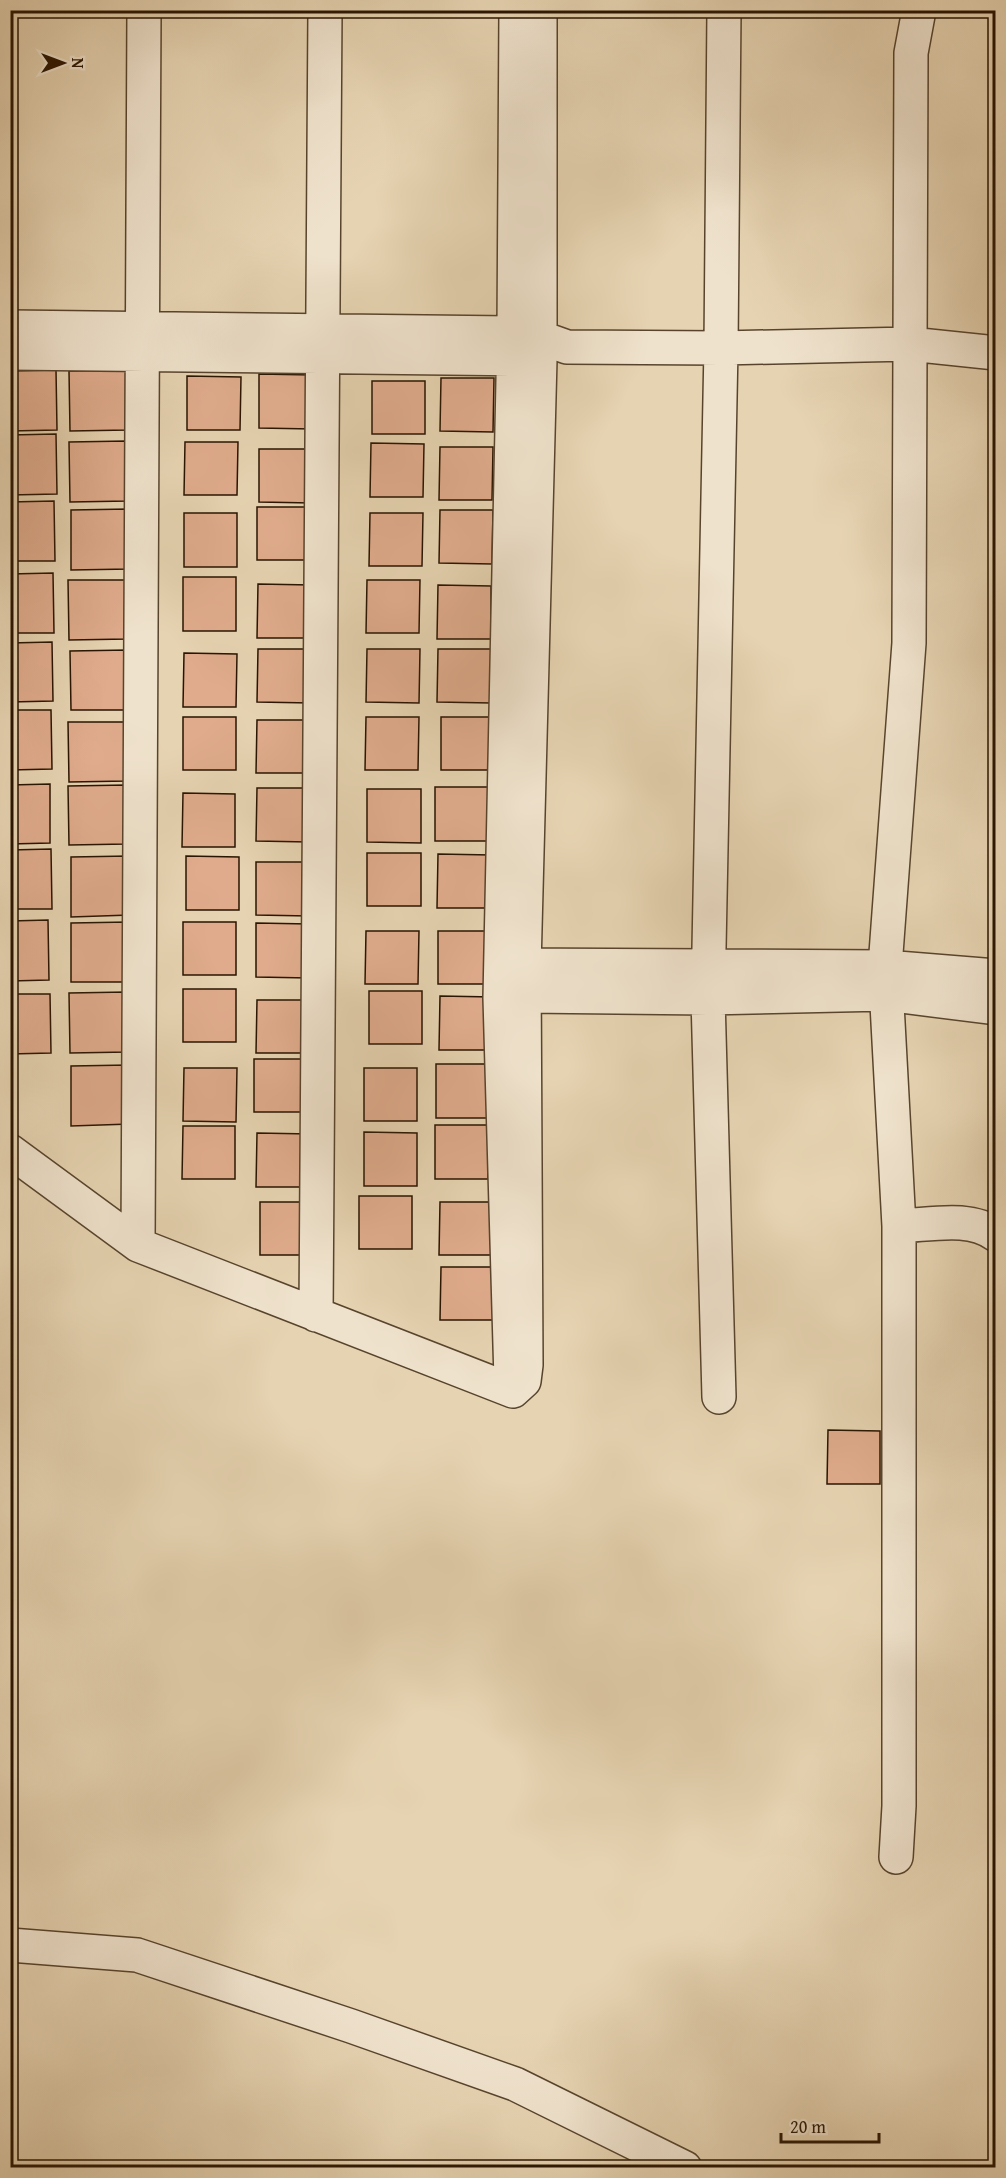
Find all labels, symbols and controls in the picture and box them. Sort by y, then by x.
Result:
north arrow [33,33,93,93]
text: N [66,58,90,69]
scale bar [781,2106,878,2144]
text: 20 m [790,2113,826,2140]

